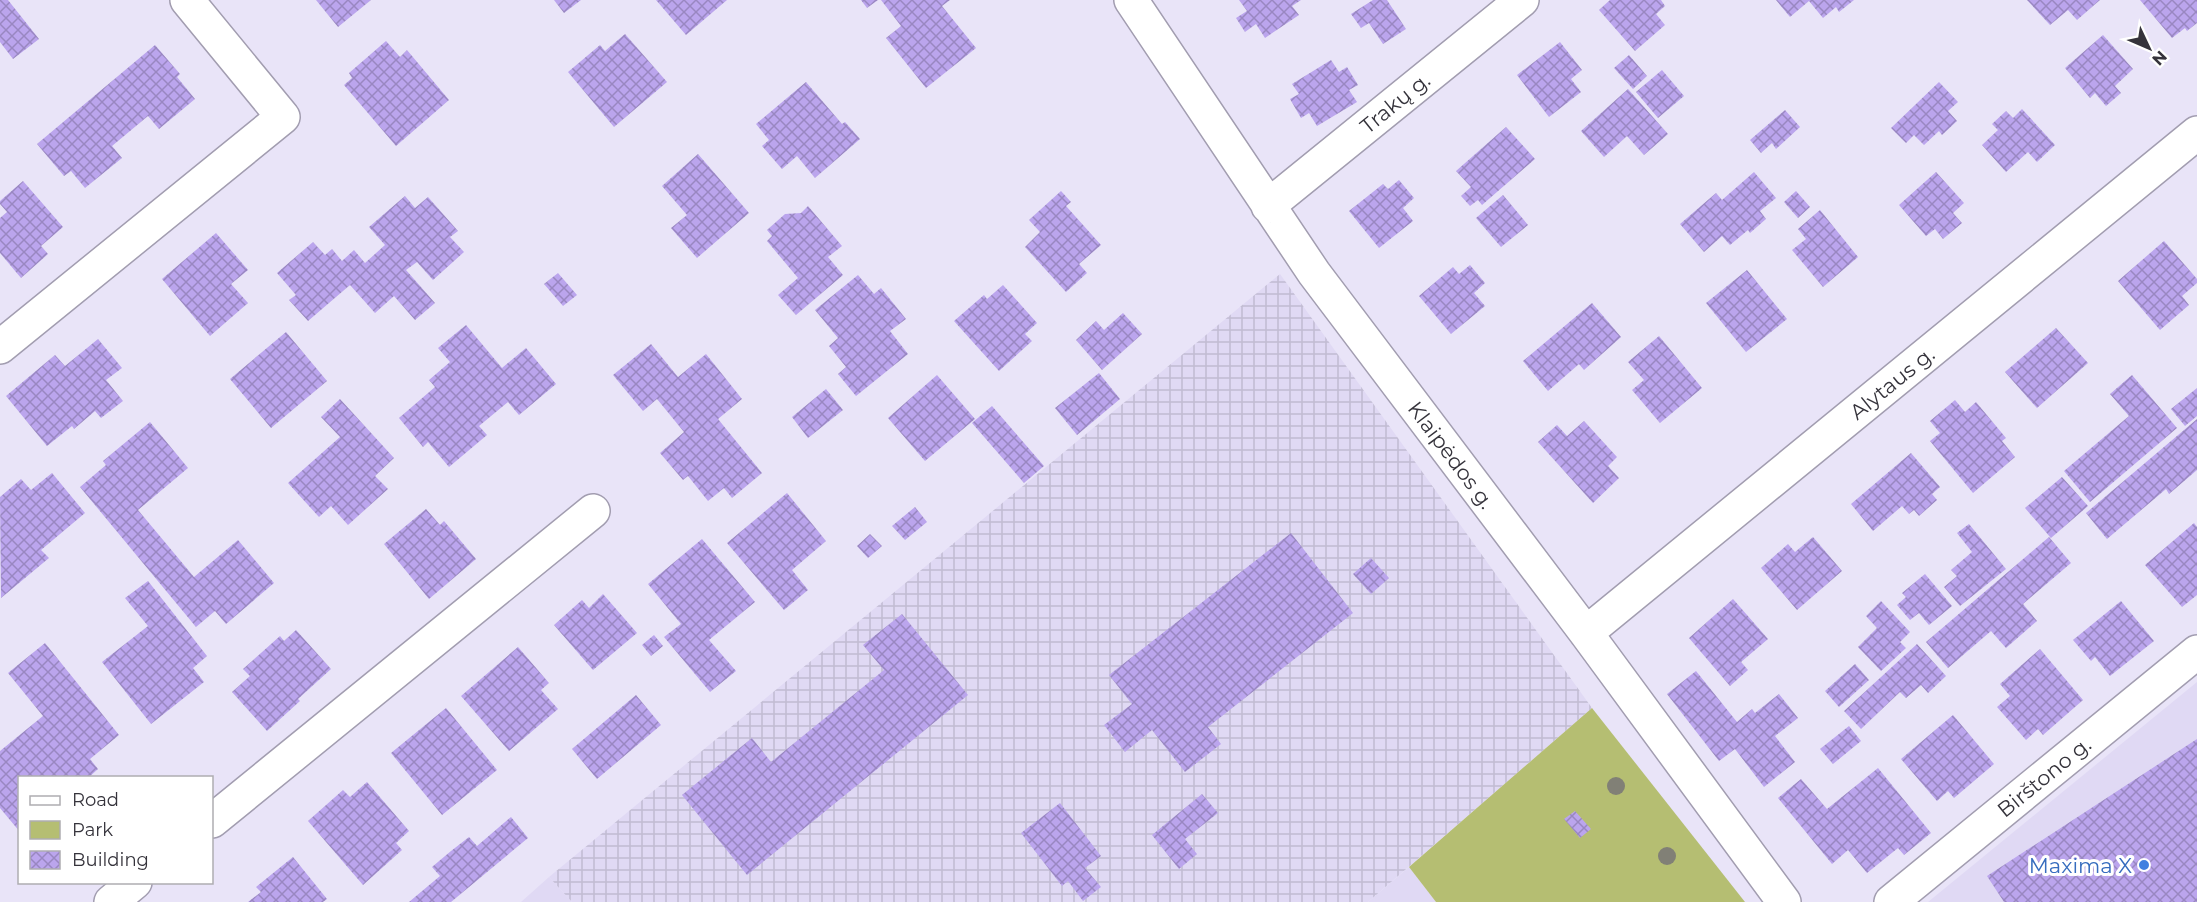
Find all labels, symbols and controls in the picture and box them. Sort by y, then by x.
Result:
north arrow [2119,18,2179,78]
text: N [2148,47,2171,69]
street label: Trakų g. [1355,67,1435,139]
street label: Alytaus g. [1845,341,1939,425]
street label: Klaipėdos g. [1403,397,1499,513]
street label: Birštono g. [1992,732,2096,822]
legend [18,776,213,884]
text: Road [72,789,119,811]
text: Park [72,819,113,841]
text: Building [72,849,149,871]
place label: Maxima X [2029,853,2132,878]
marker: Maxima X [2137,858,2151,872]

